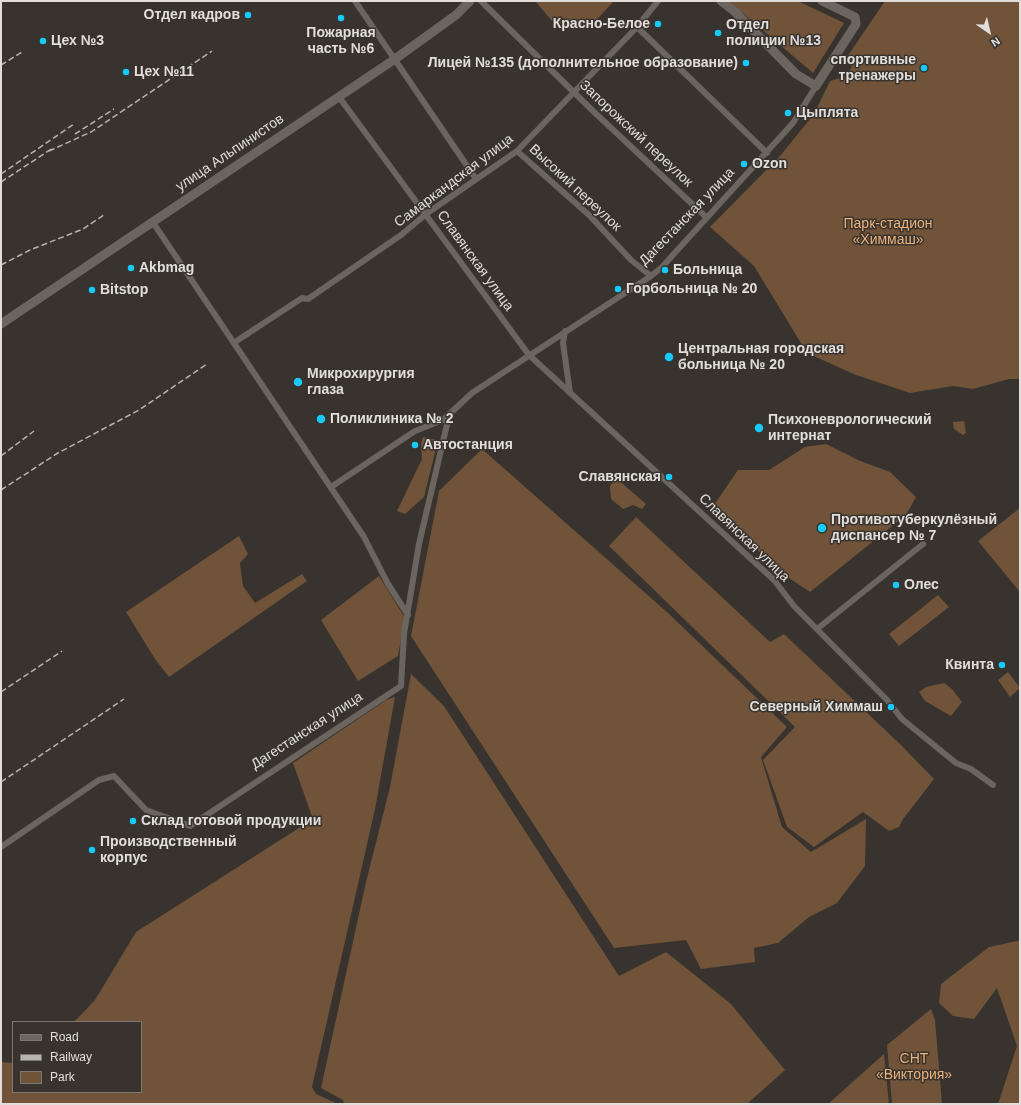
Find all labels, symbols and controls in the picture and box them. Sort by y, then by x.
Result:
place label: Отдел кадров [144,7,240,23]
marker: Отдел кадров [243,10,253,20]
north arrow [969,12,1009,52]
marker: Пожарная часть №6 [336,13,346,23]
place label: Красно-Белое [553,16,650,32]
place label: Отдел полиции №13 [726,17,821,50]
marker: Красно-Белое [653,19,663,29]
place label: Пожарная часть №6 [306,25,376,58]
marker: Отдел полиции №13 [713,28,723,38]
place label: Цех №3 [51,33,104,49]
text: N [989,35,1002,49]
marker: Цех №3 [38,36,48,46]
place label: спортивные тренажеры [831,52,916,84]
place label: Лицей №135 (дополнительное образование) [428,55,738,71]
marker: Лицей №135 (дополнительное образование) [741,58,751,68]
marker: спортивные тренажеры [919,63,929,73]
place label: Цех №11 [134,64,194,80]
marker: Цех №11 [121,67,131,77]
street label: Запорожский переулок [576,77,696,191]
place label: Цыплята [796,105,858,121]
marker: Цыплята [783,108,793,118]
street label: улица Альпинистов [173,111,287,195]
street label: Самаркандская улица [391,131,517,231]
street label: Высокий переулок [525,141,625,235]
place label: Ozon [752,156,787,172]
marker: Ozon [739,159,749,169]
street label: Дагестанская улица [636,164,738,270]
street label: Славянская улица [433,208,517,314]
park label: Парк-стадион «Химмаш» [844,216,932,248]
place label: Akbmag [139,260,194,276]
place label: Больница [673,262,742,278]
marker: Akbmag [126,263,136,273]
marker: Больница [660,265,670,275]
place label: Горбольница № 20 [626,281,757,297]
place label: Bitstop [100,282,148,298]
marker: Горбольница № 20 [613,284,623,294]
marker: Bitstop [87,285,97,295]
place label: Центральная городская больница № 20 [678,341,844,374]
marker: Центральная городская больница № 20 [663,351,675,363]
place label: Микрохирургия глаза [307,366,415,398]
marker: Микрохирургия глаза [292,376,304,388]
place label: Поликлиника № 2 [330,411,453,427]
place label: Психоневрологический интернат [768,412,931,444]
marker: Поликлиника № 2 [315,413,327,425]
marker: Психоневрологический интернат [753,422,765,434]
place label: Автостанция [423,437,513,453]
marker: Автостанция [410,440,420,450]
place label: Славянская [578,469,661,485]
marker: Славянская [664,472,674,482]
street label: Славянская улица [695,490,793,586]
place label: Противотуберкулёзный диспансер № 7 [831,512,997,544]
marker: Противотуберкулёзный диспансер № 7 [816,522,828,534]
place label: Олес [904,577,939,593]
marker: Олес [891,580,901,590]
place label: Квинта [945,657,994,673]
marker: Квинта [997,660,1007,670]
street label: Дагестанская улица [248,689,366,773]
place label: Северный Химмаш [750,699,883,715]
marker: Северный Химмаш [886,702,896,712]
place label: Склад готовой продукции [141,813,321,829]
marker: Склад готовой продукции [128,816,138,826]
place label: Производственный корпус [100,834,237,866]
marker: Производственный корпус [87,845,97,855]
legend [12,1021,142,1093]
text: Road [50,1030,79,1044]
text: Railway [50,1050,92,1064]
park label: СНТ «Виктория» [876,1051,952,1084]
text: Park [50,1070,75,1084]

